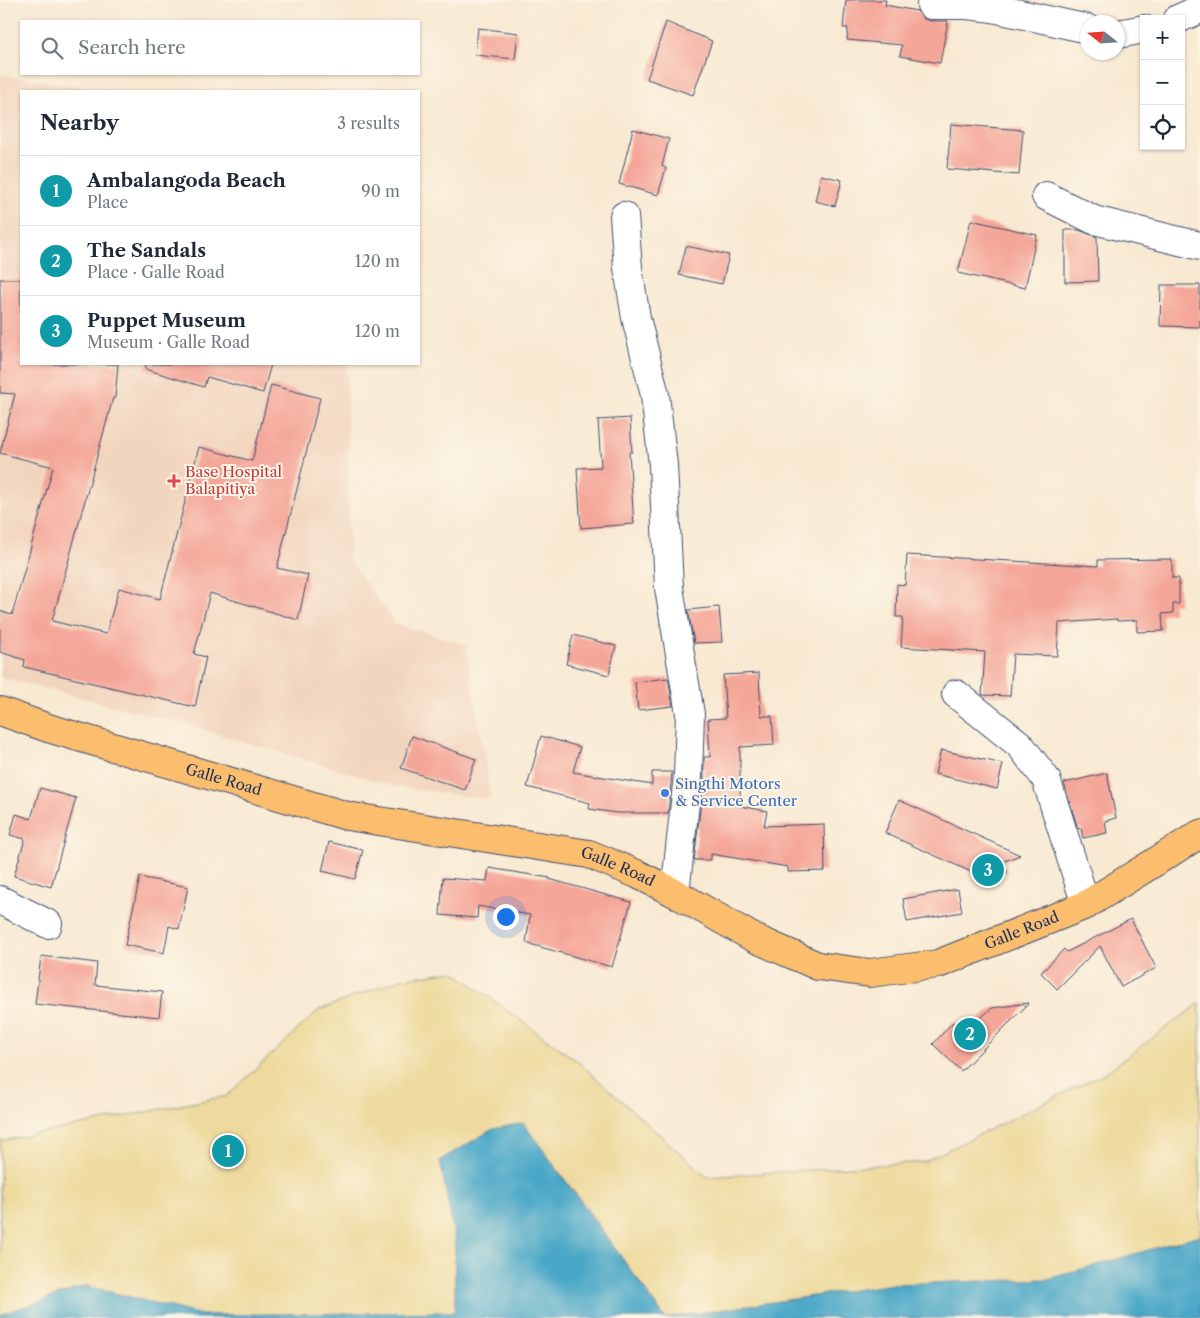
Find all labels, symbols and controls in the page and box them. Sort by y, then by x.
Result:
north arrow [1080,15,1125,60]
map controls [1140,15,1185,150]
button: + [1140,15,1185,60]
search box [20,20,420,75]
icon: search [38,34,66,62]
text: Search here [78,36,186,59]
button: − [1140,60,1185,105]
button: locate [1140,105,1185,150]
text: Nearby [40,110,119,135]
text: 3 results [337,113,400,133]
text: Ambalangoda Beach [87,169,286,192]
text: 1 [52,181,60,201]
text: 90 m [361,181,400,201]
text: Place [87,192,128,212]
text: The Sandals [87,239,206,262]
text: 2 [51,251,61,271]
text: 120 m [355,251,400,271]
text: Place · Galle Road [87,262,225,282]
text: Puppet Museum [87,309,246,332]
text: 3 [51,321,61,341]
text: 120 m [355,321,400,341]
text: Museum · Galle Road [87,332,250,352]
place label: Base Hospital Balapitiya [185,462,283,498]
marker: Base Hospital Balapitiya [167,474,181,488]
street label: Galle Road [183,759,264,799]
place label: Singthi Motors & Service Center [675,774,798,810]
marker: Singthi Motors & Service Center [659,787,671,799]
street label: Galle Road [580,843,658,890]
pin: 3 [972,851,1004,889]
your location [493,904,519,930]
street label: Galle Road [982,907,1061,954]
pin: 2 [954,1015,986,1053]
pin: 1 [212,1132,244,1170]

